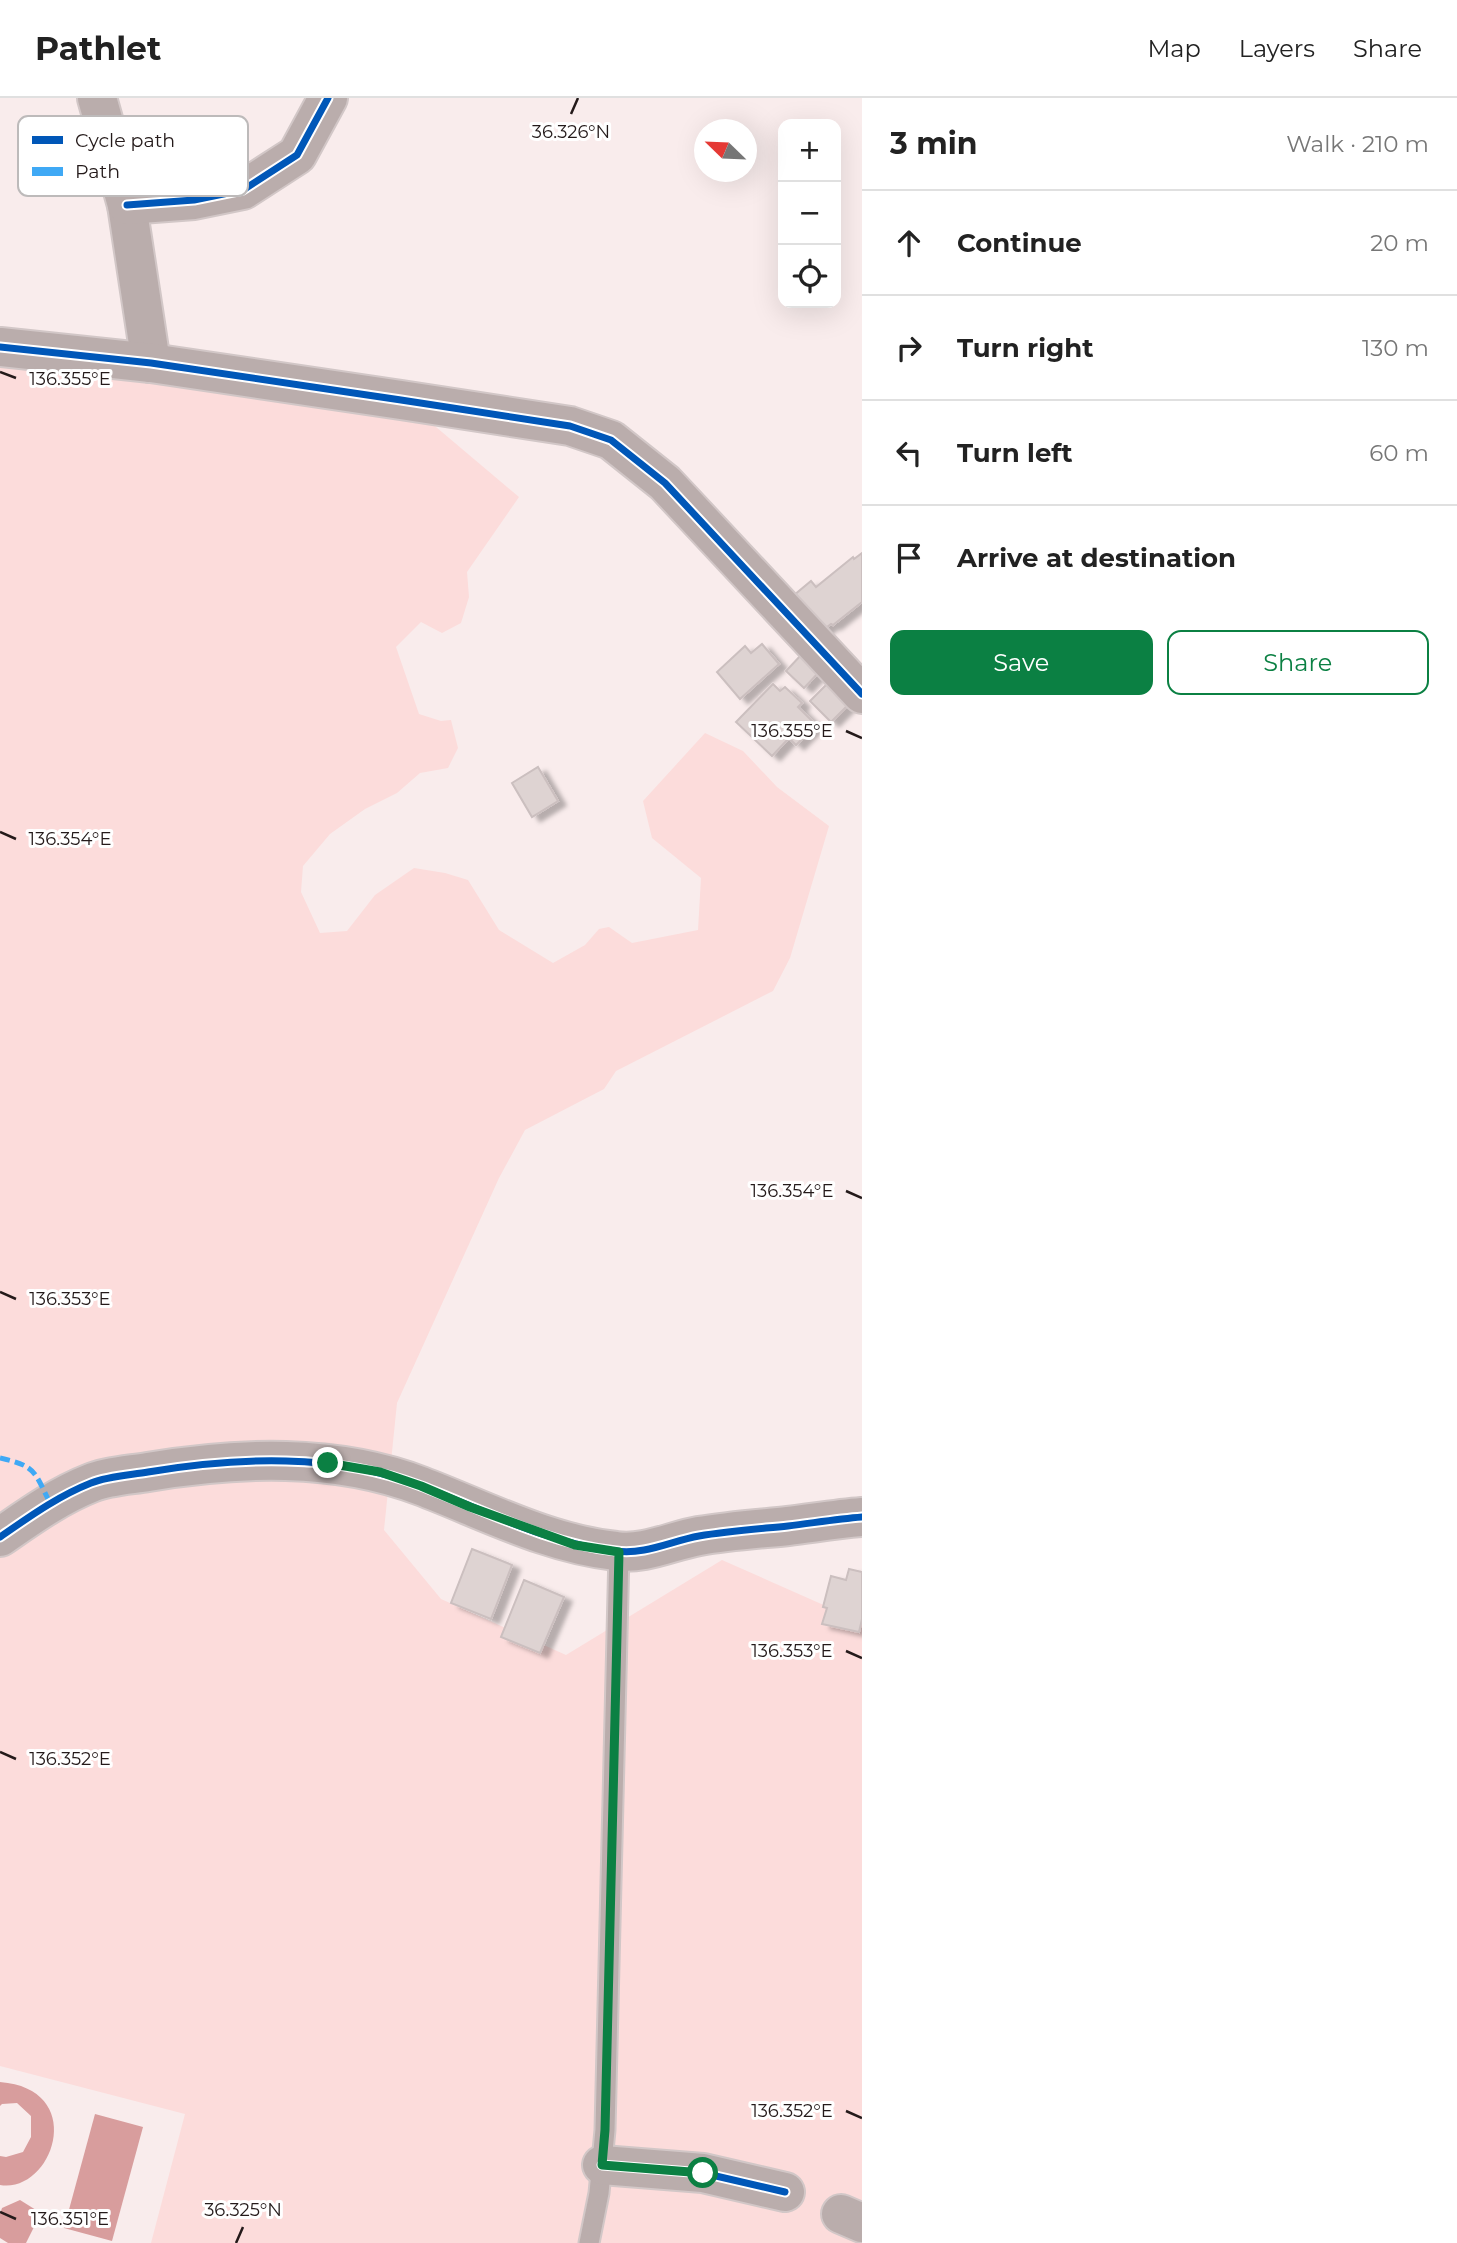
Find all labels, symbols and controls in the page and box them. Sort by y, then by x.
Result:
text: Pathlet [35,28,161,68]
text: Map [1147,34,1201,63]
text: Layers [1239,34,1315,63]
text: Share [1353,34,1422,63]
legend [18,116,248,196]
north arrow [694,119,757,182]
map controls [778,119,841,308]
button: + [778,119,841,182]
text: 36.326°N [532,121,610,143]
text: 3 min [890,125,977,162]
text: Cycle path [75,129,175,152]
text: Walk · 210 m [1286,130,1429,158]
text: Path [75,160,120,183]
button: − [778,182,841,245]
icon: ahead [890,224,928,262]
text: Continue [957,227,1082,259]
text: 20 m [1370,229,1429,257]
button: locate [778,245,841,308]
icon: right [890,329,928,367]
text: Turn right [957,332,1093,364]
text: 130 m [1362,334,1429,362]
text: 136.355°E [29,368,111,390]
icon: left [890,434,928,472]
text: Turn left [957,437,1073,469]
text: 60 m [1369,439,1429,467]
icon: arrive [890,539,928,577]
text: Arrive at destination [957,542,1236,574]
button: Save [890,630,1153,695]
button: Share [1167,630,1429,695]
text: 136.355°E [751,720,833,742]
text: 136.354°E [29,828,111,850]
text: 136.354°E [751,1180,833,1202]
text: 136.353°E [29,1288,111,1310]
route end [312,1447,343,1478]
text: 136.353°E [751,1640,833,1662]
text: 136.352°E [29,1748,111,1770]
text: 136.352°E [751,2100,833,2122]
route start [687,2157,718,2188]
text: 36.325°N [204,2199,282,2221]
text: 136.351°E [31,2208,109,2230]

